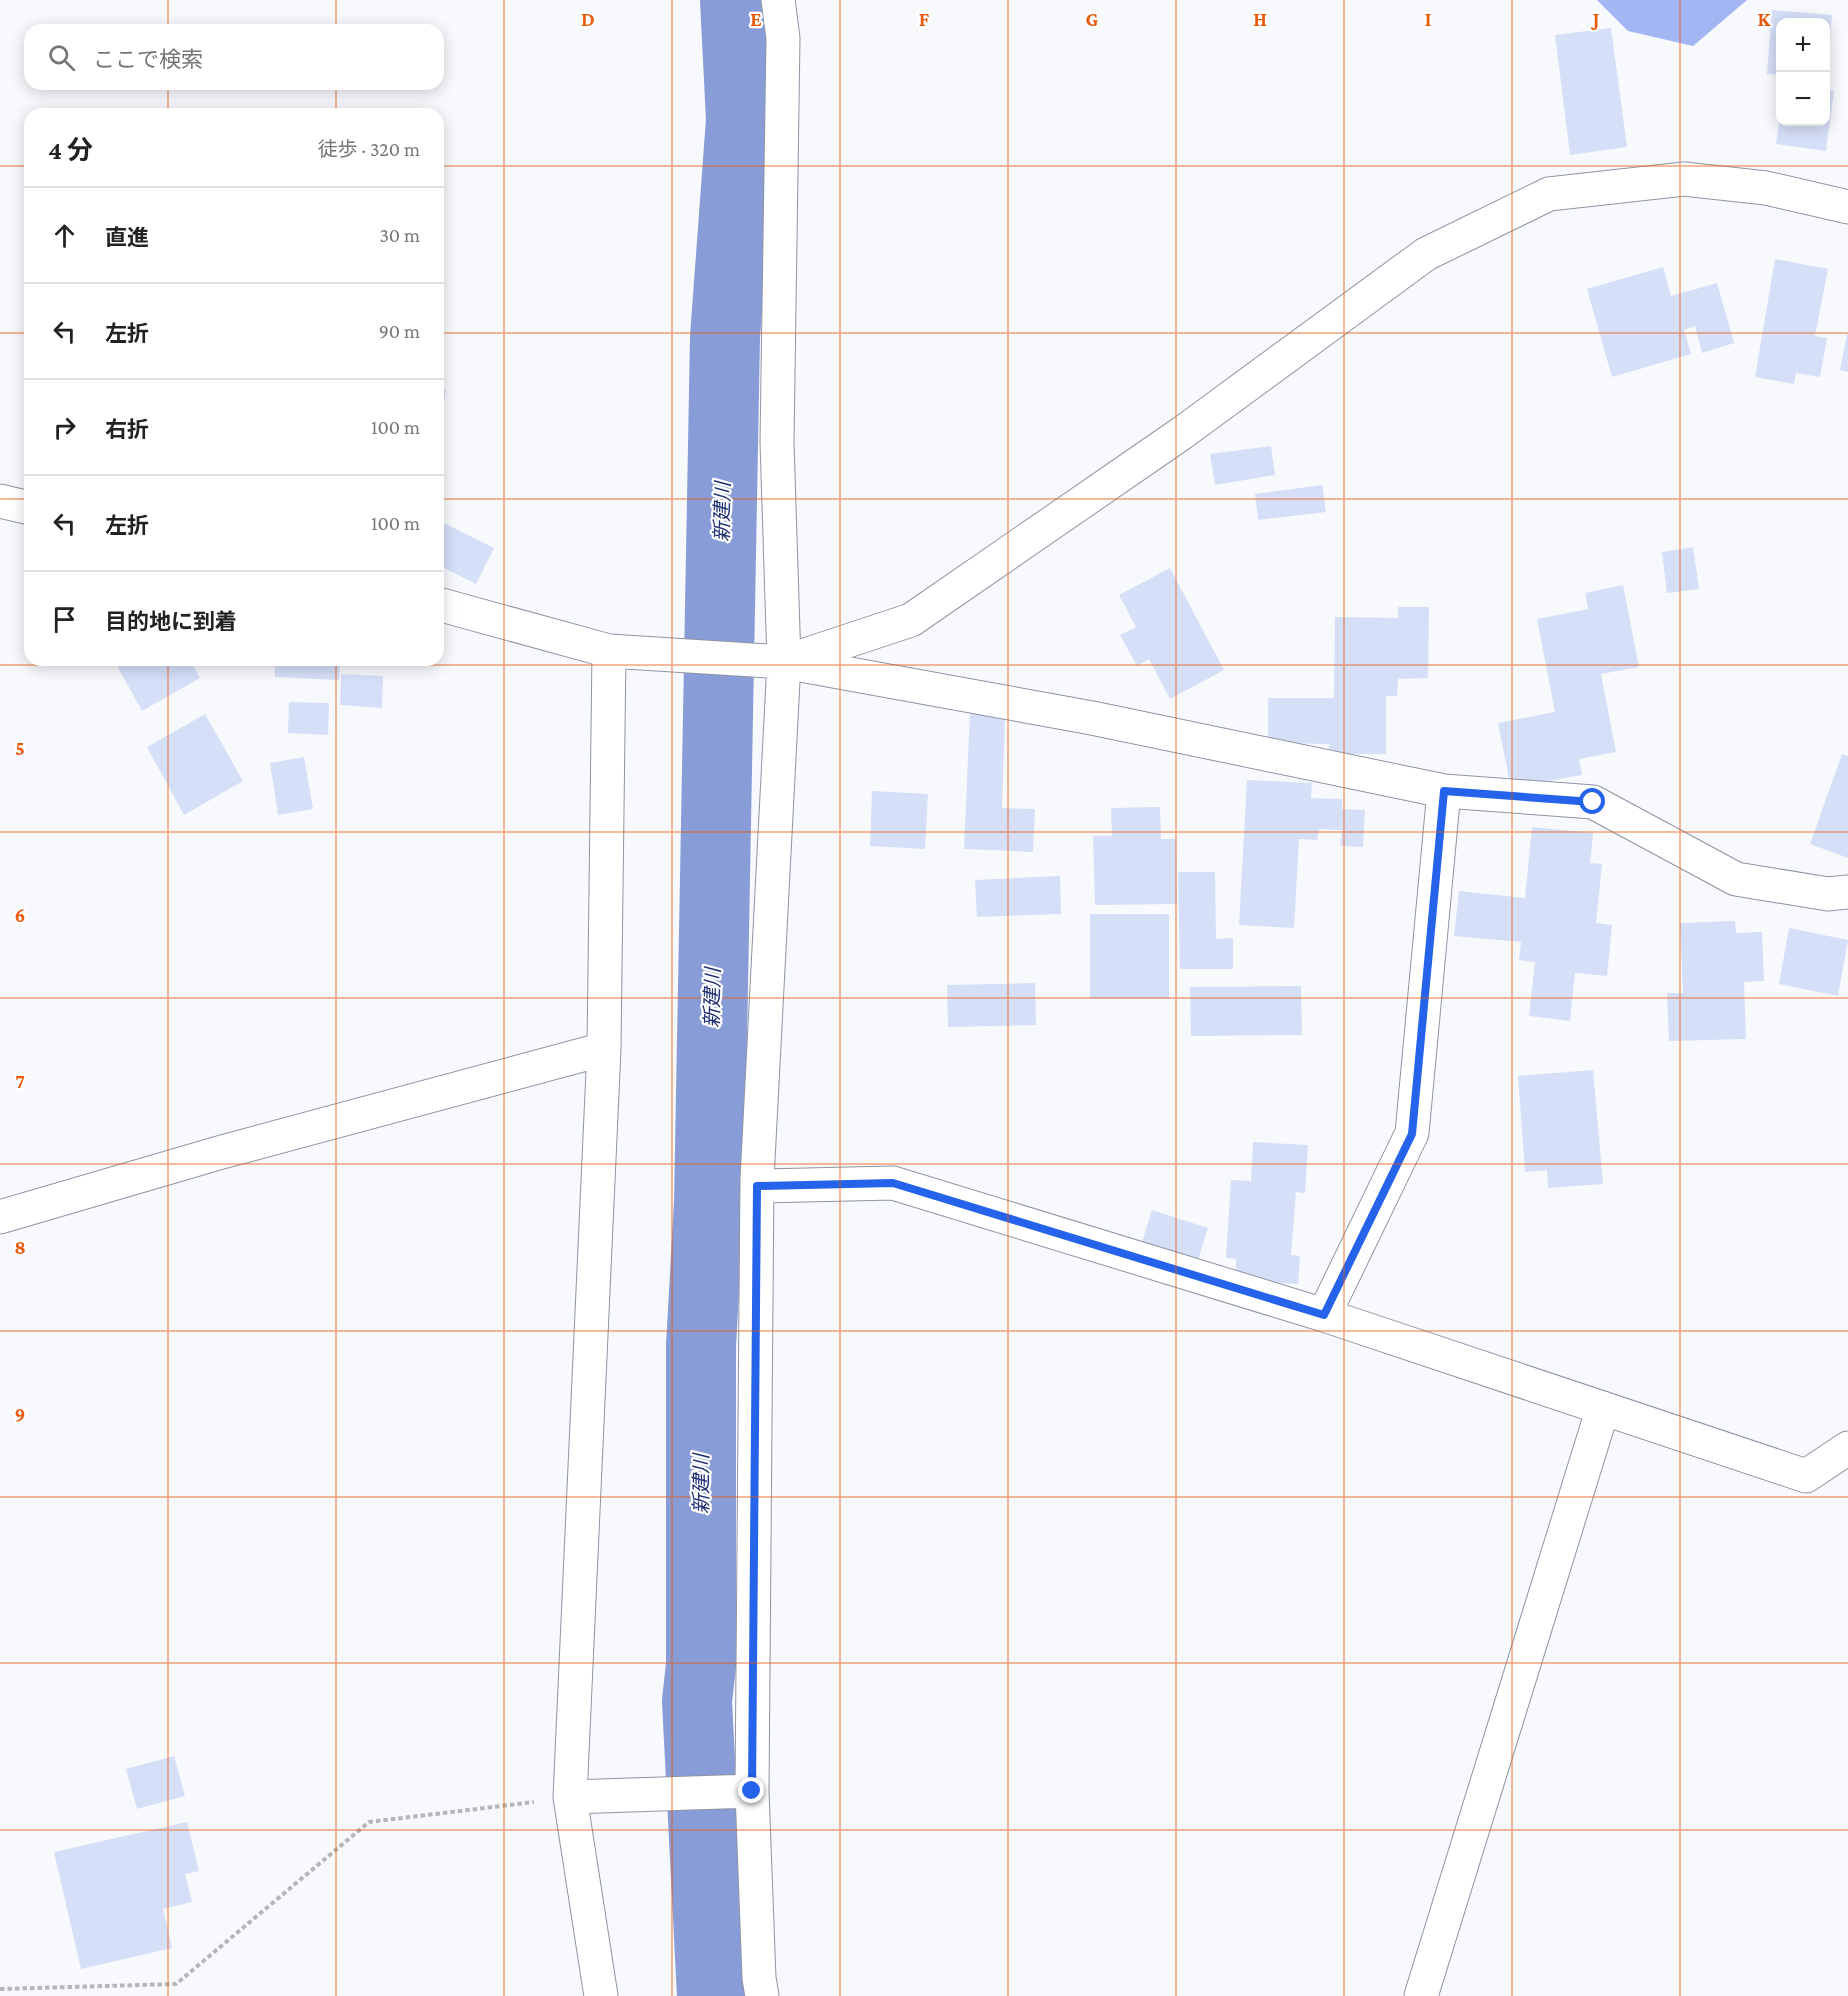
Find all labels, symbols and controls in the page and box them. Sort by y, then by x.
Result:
text: D [581,8,595,30]
text: E [750,8,762,30]
text: F [919,8,930,30]
text: G [1086,8,1099,30]
text: H [1253,8,1267,30]
text: I [1425,8,1432,30]
text: J [1591,8,1600,30]
text: K [1758,8,1772,30]
map controls [1776,18,1830,126]
button: + [1776,18,1830,72]
search box [24,24,444,90]
icon: search [45,41,78,74]
text: ここで検索 [93,47,203,72]
button: − [1776,72,1830,126]
text: 4 分 [48,136,93,165]
text: 徒歩 · 320 m [318,138,420,160]
icon: ahead [48,219,81,252]
text: 30 m [379,224,420,246]
text: 直進 [105,225,149,250]
icon: left [48,315,81,348]
text: 90 m [379,320,420,342]
text: 左折 [105,321,149,346]
icon: right [48,411,81,444]
text: 100 m [371,416,420,438]
text: 右折 [105,417,149,442]
water label: 新建川 [710,480,734,542]
icon: left [48,507,81,540]
text: 100 m [371,512,420,534]
text: 左折 [105,513,149,538]
icon: arrive [48,603,81,636]
text: 目的地に到着 [105,609,237,634]
text: 5 [15,737,25,759]
route start [1579,788,1605,814]
text: 6 [15,904,25,926]
water label: 新建川 [700,966,724,1028]
text: 7 [15,1070,25,1092]
text: 8 [14,1236,26,1258]
text: 9 [15,1403,25,1425]
water label: 新建川 [690,1452,712,1514]
route end [738,1777,764,1803]

